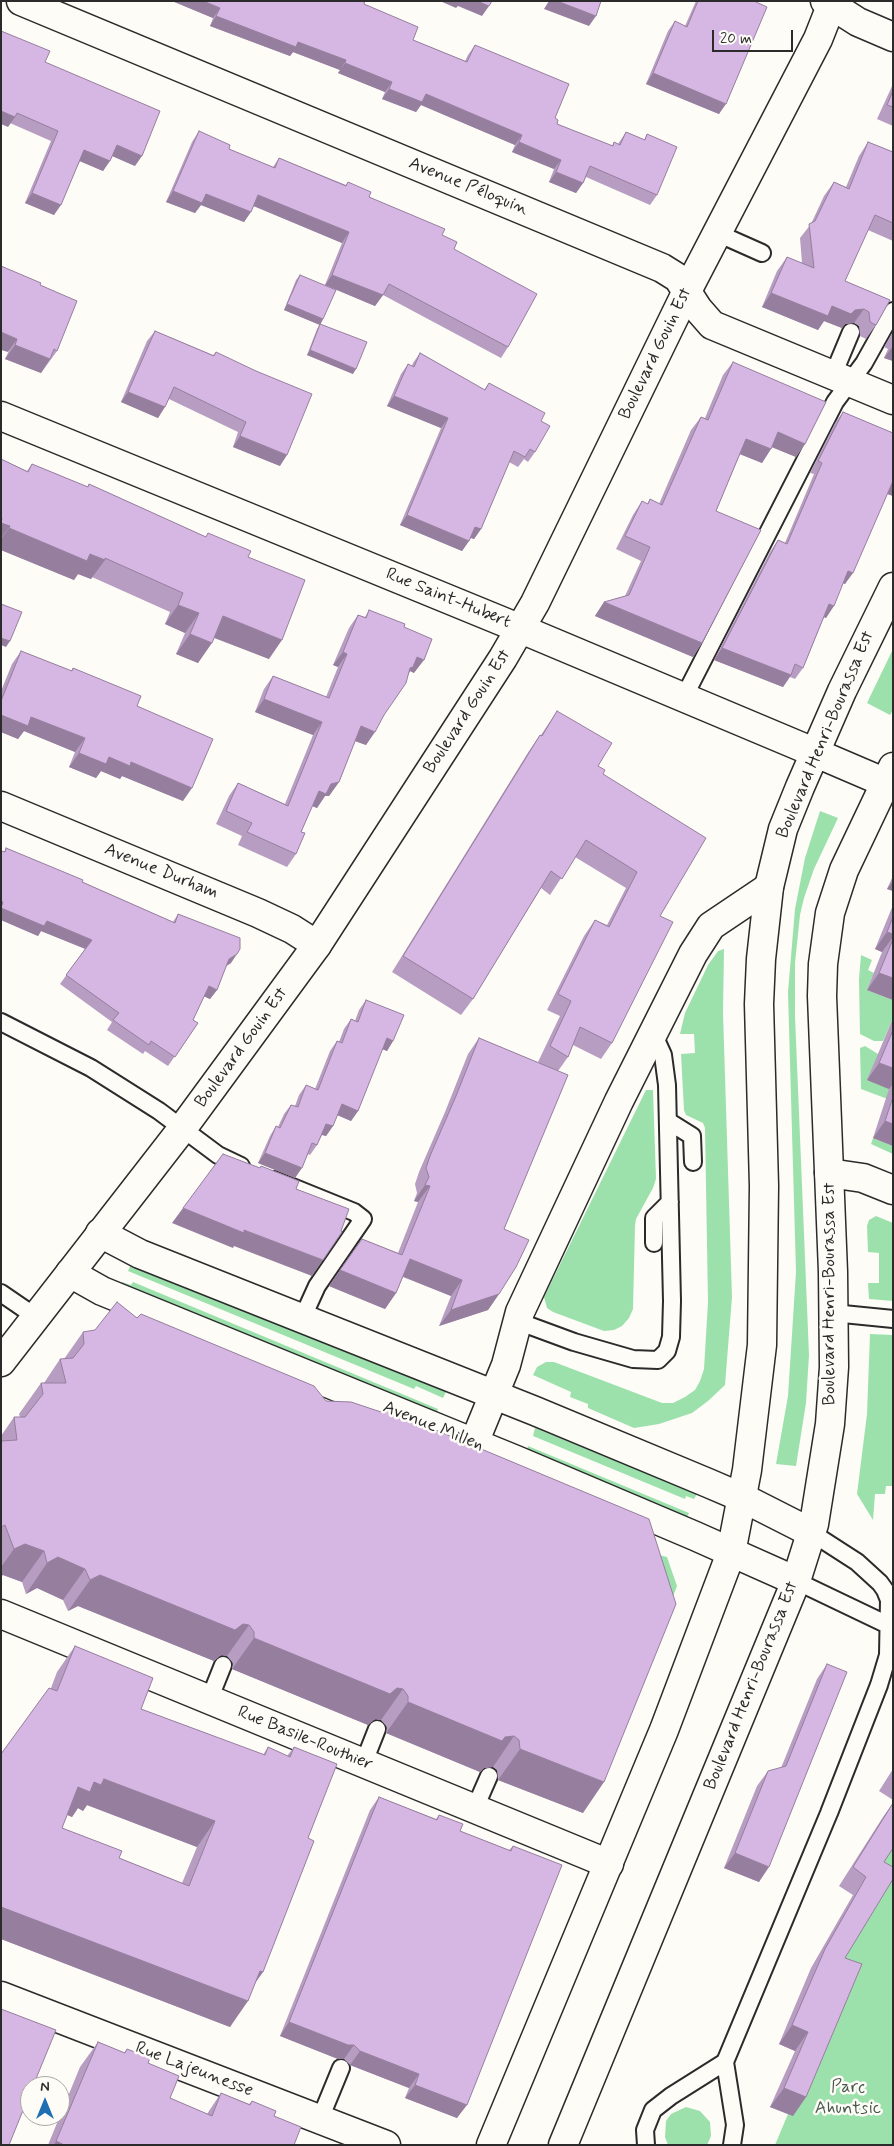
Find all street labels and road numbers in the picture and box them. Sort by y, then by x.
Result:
street label: Avenue Péloquin [405,153,531,221]
street label: Boulevard Gouin Est [615,285,697,423]
street label: Rue Saint-Hubert [382,564,514,634]
street label: Boulevard Henri-Bourassa Est [772,628,880,842]
street label: Boulevard Gouin Est [420,646,516,778]
street label: Avenue Durham [101,839,221,905]
street label: Boulevard Gouin Est [191,984,293,1112]
street label: Boulevard Henri-Bourassa Est [819,1182,841,1406]
street label: Avenue Millen [379,1397,487,1457]
street label: Boulevard Henri-Bourassa Est [700,1579,804,1793]
street label: Rue Basile-Routhier [234,1702,376,1776]
street label: Rue Lajeunesse [132,2038,256,2102]

